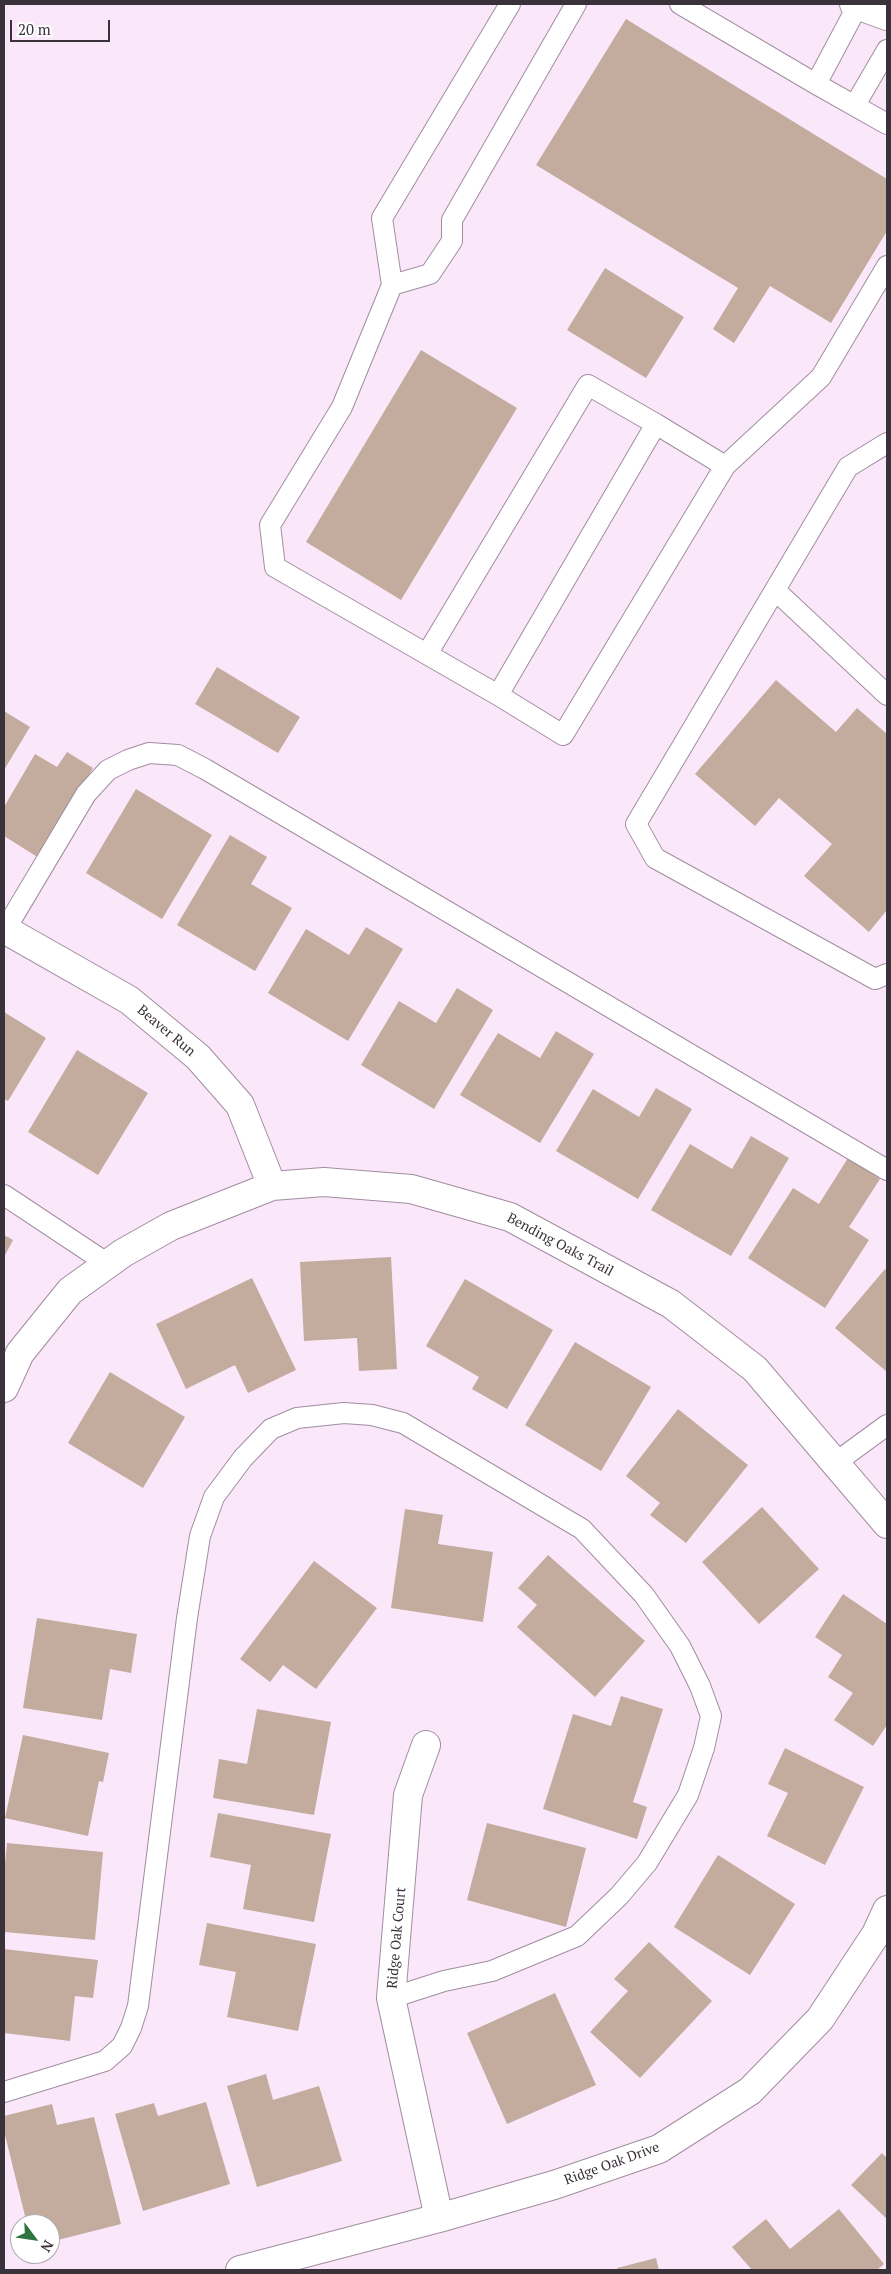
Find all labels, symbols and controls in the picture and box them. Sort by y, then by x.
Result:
scale bar [12,10,112,42]
text: 20 m [18,19,51,39]
street label: Beaver Run [134,1002,198,1060]
street label: Bending Oaks Trail [504,1210,616,1280]
street label: Ridge Oak Court [384,1887,410,1989]
street label: Ridge Oak Drive [562,2139,662,2189]
north arrow [10,2214,60,2264]
text: N [37,2237,58,2256]

